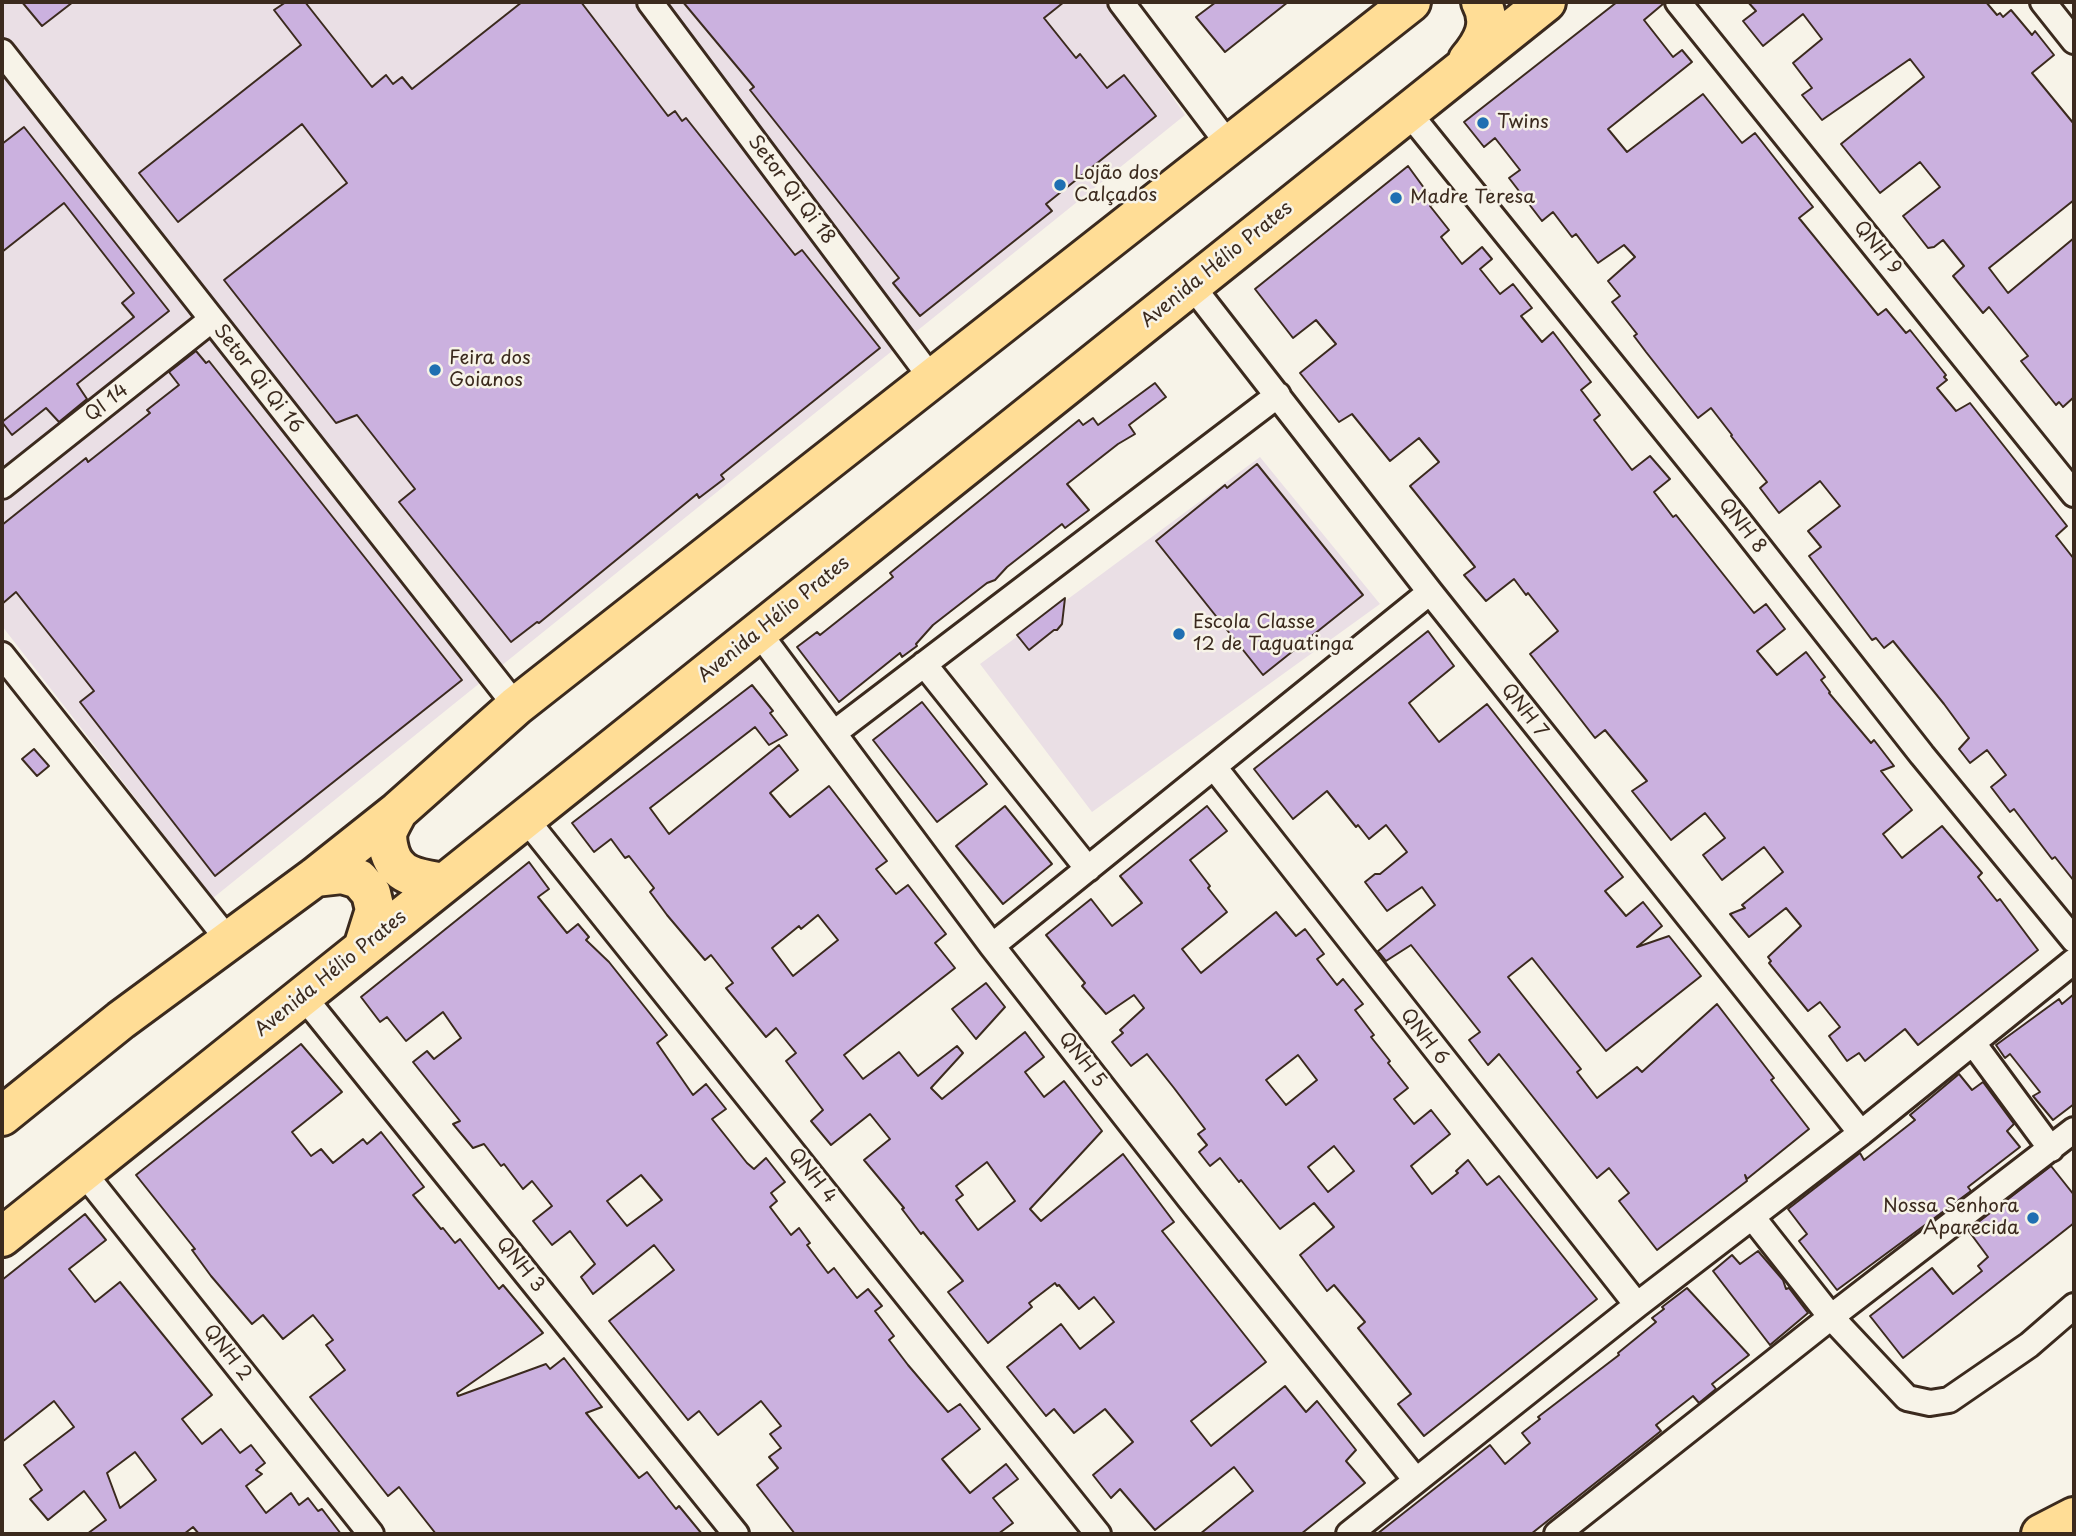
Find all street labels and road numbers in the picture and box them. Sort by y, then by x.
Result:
street label: Setor Qi Qi 18 [743,131,839,249]
street label: Avenida Hélio Prates [1137,197,1297,333]
street label: QNH 9 [1848,216,1906,280]
street label: Setor Qi Qi 16 [208,320,308,438]
street label: QI 14 [81,379,133,427]
street label: QNH 8 [1713,494,1771,558]
street label: Avenida Hélio Prates [694,552,854,688]
street label: QNH 7 [1496,679,1552,743]
street label: Avenida Hélio Prates [251,906,411,1042]
street label: QNH 6 [1395,1004,1453,1070]
street label: QNH 5 [1053,1028,1111,1092]
street label: QNH 4 [783,1144,841,1208]
street label: QNH 3 [491,1233,549,1297]
street label: QNH 2 [198,1320,256,1386]

